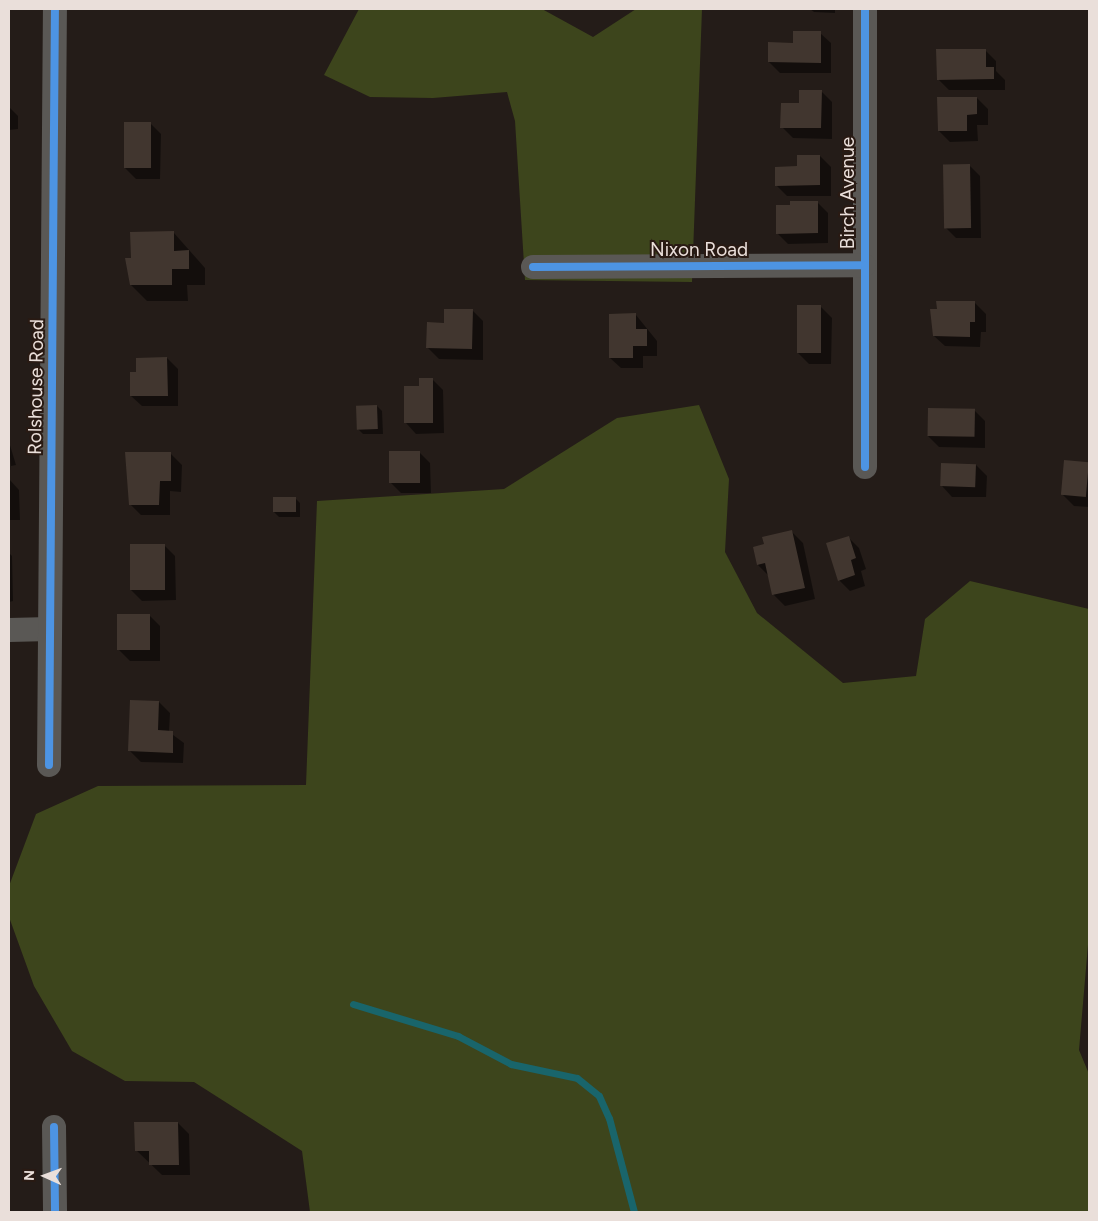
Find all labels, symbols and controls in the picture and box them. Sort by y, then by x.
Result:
street label: Birch Avenue [837,137,859,249]
street label: Nixon Road [650,239,748,261]
street label: Rolshouse Road [23,319,49,455]
north arrow [20,1151,70,1201]
text: N [21,1170,38,1181]

